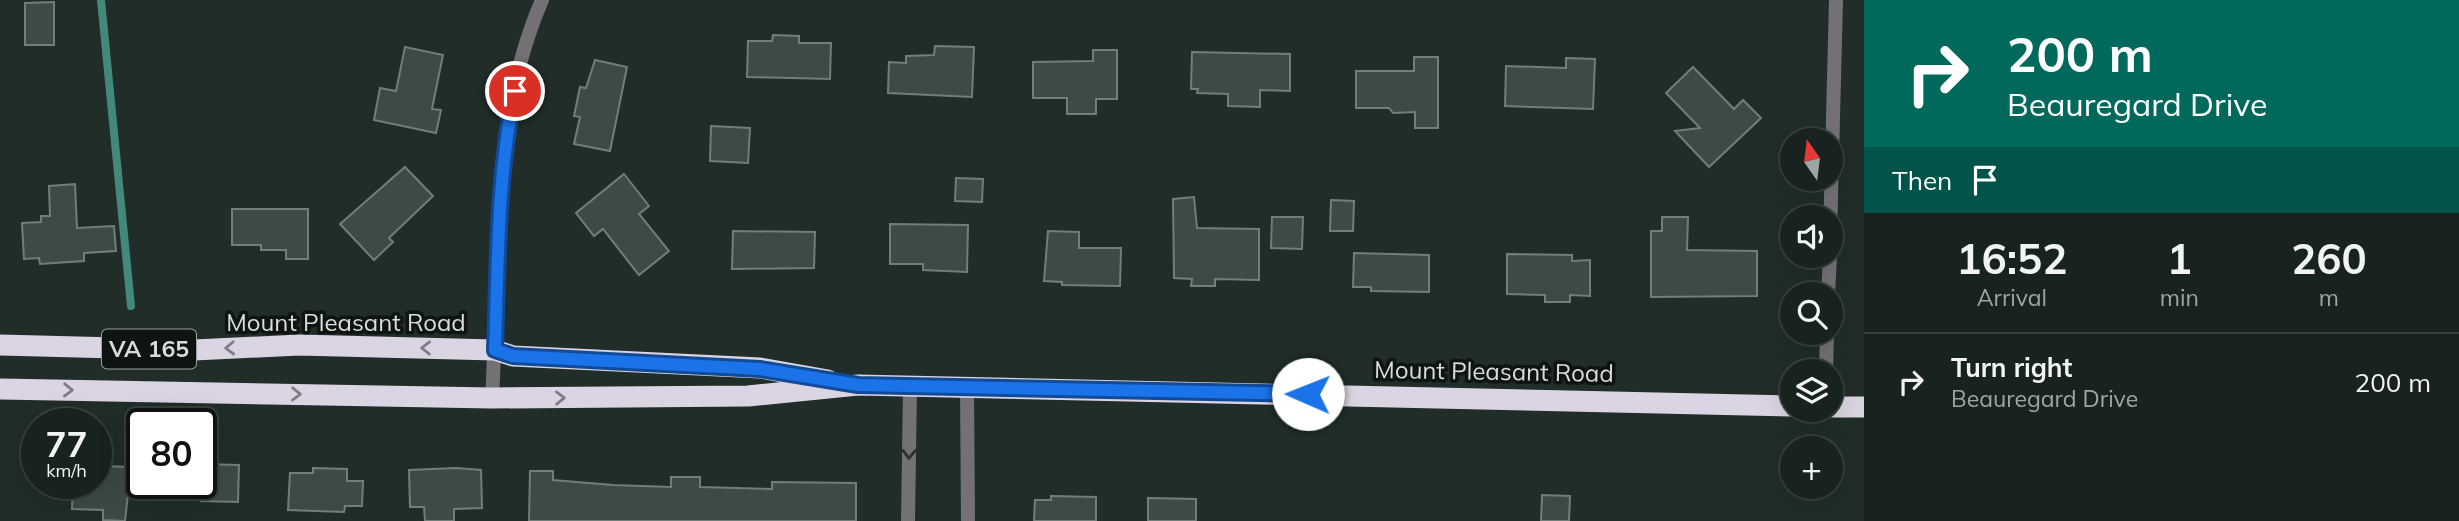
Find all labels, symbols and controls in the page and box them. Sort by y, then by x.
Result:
text: 200 m [2007,23,2153,84]
icon: right [1892,28,1983,119]
pin [485,61,545,121]
icon: arrive [496,72,534,110]
text: Beauregard Drive [2007,84,2267,124]
north arrow [1780,128,1843,191]
map controls [1780,128,1843,499]
icon: arrive [1966,161,2004,199]
text: Then [1892,164,1952,197]
button: sound [1780,205,1843,268]
text: 16:52 [1956,232,2067,285]
text: 1 [2167,232,2192,285]
text: 260 [2291,232,2367,285]
button: search [1780,282,1843,345]
text: Arrival [1977,283,2047,312]
text: min [2160,283,2199,312]
text: m [2319,283,2339,312]
street label: Mount Pleasant Road [226,307,466,337]
road number: VA 165 [102,330,196,368]
one-way arrow [421,340,431,356]
one-way arrow [225,341,236,356]
text: Turn right [1951,351,2072,384]
street label: Mount Pleasant Road [1374,354,1614,388]
position arrow [1271,357,1345,431]
button: layers [1780,359,1843,422]
icon: right [1892,363,1930,401]
text: 200 m [2355,366,2431,399]
one-way arrow [63,382,74,398]
text: Beauregard Drive [1951,384,2138,413]
one-way arrow [290,387,301,402]
one-way arrow [555,390,566,406]
speed limit sign: 80 [126,408,217,499]
text: 77 [45,422,88,466]
button: + [1780,436,1843,499]
one-way arrow [901,449,917,459]
text: km/h [46,459,87,482]

